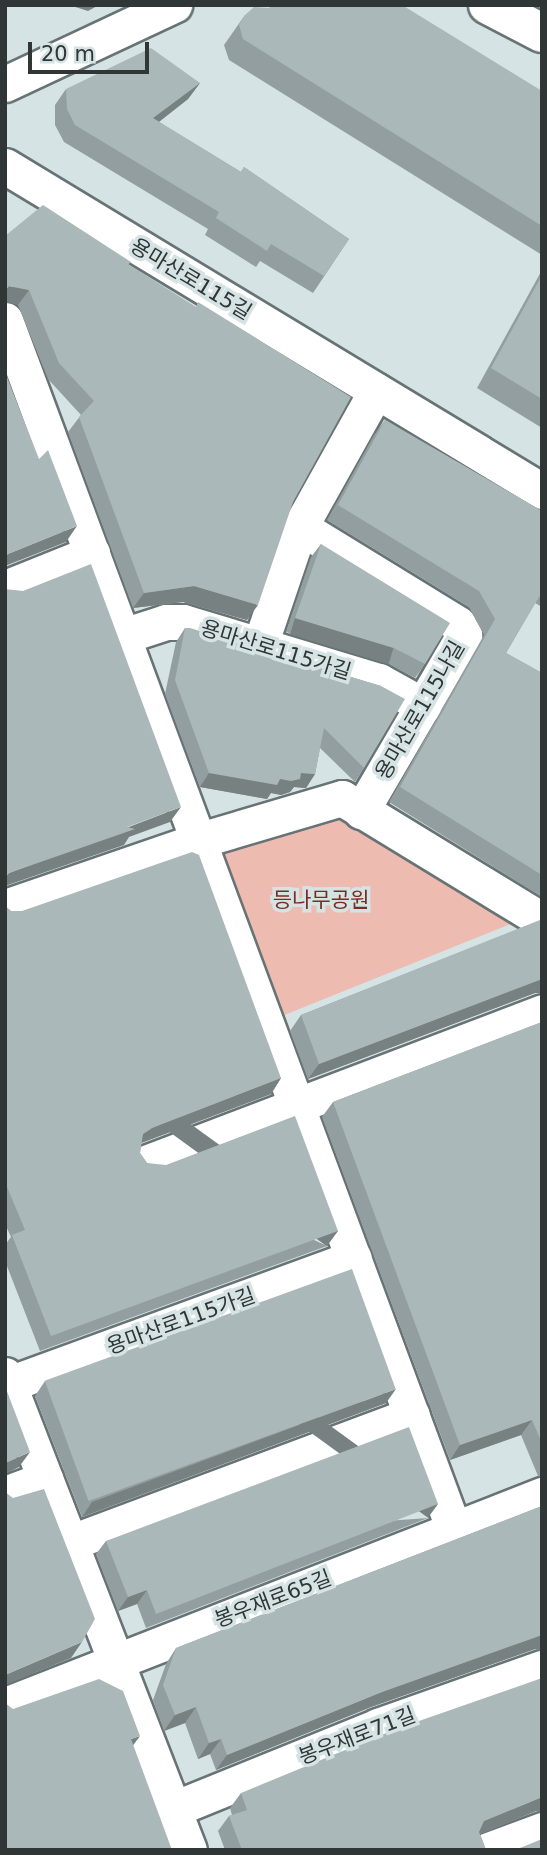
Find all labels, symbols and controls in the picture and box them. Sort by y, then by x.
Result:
scale bar [32,28,152,72]
text: 20 m [41,42,95,66]
street label: 용마산로115길 [126,233,256,325]
street label: 용마산로115가길 [198,615,354,685]
street label: 용마산로115나길 [370,636,470,784]
park label: 등나무공원 [273,887,369,913]
street label: 용마산로115가길 [103,1282,259,1360]
street label: 봉우재로65길 [211,1565,335,1633]
street label: 봉우재로71길 [295,1702,419,1770]

